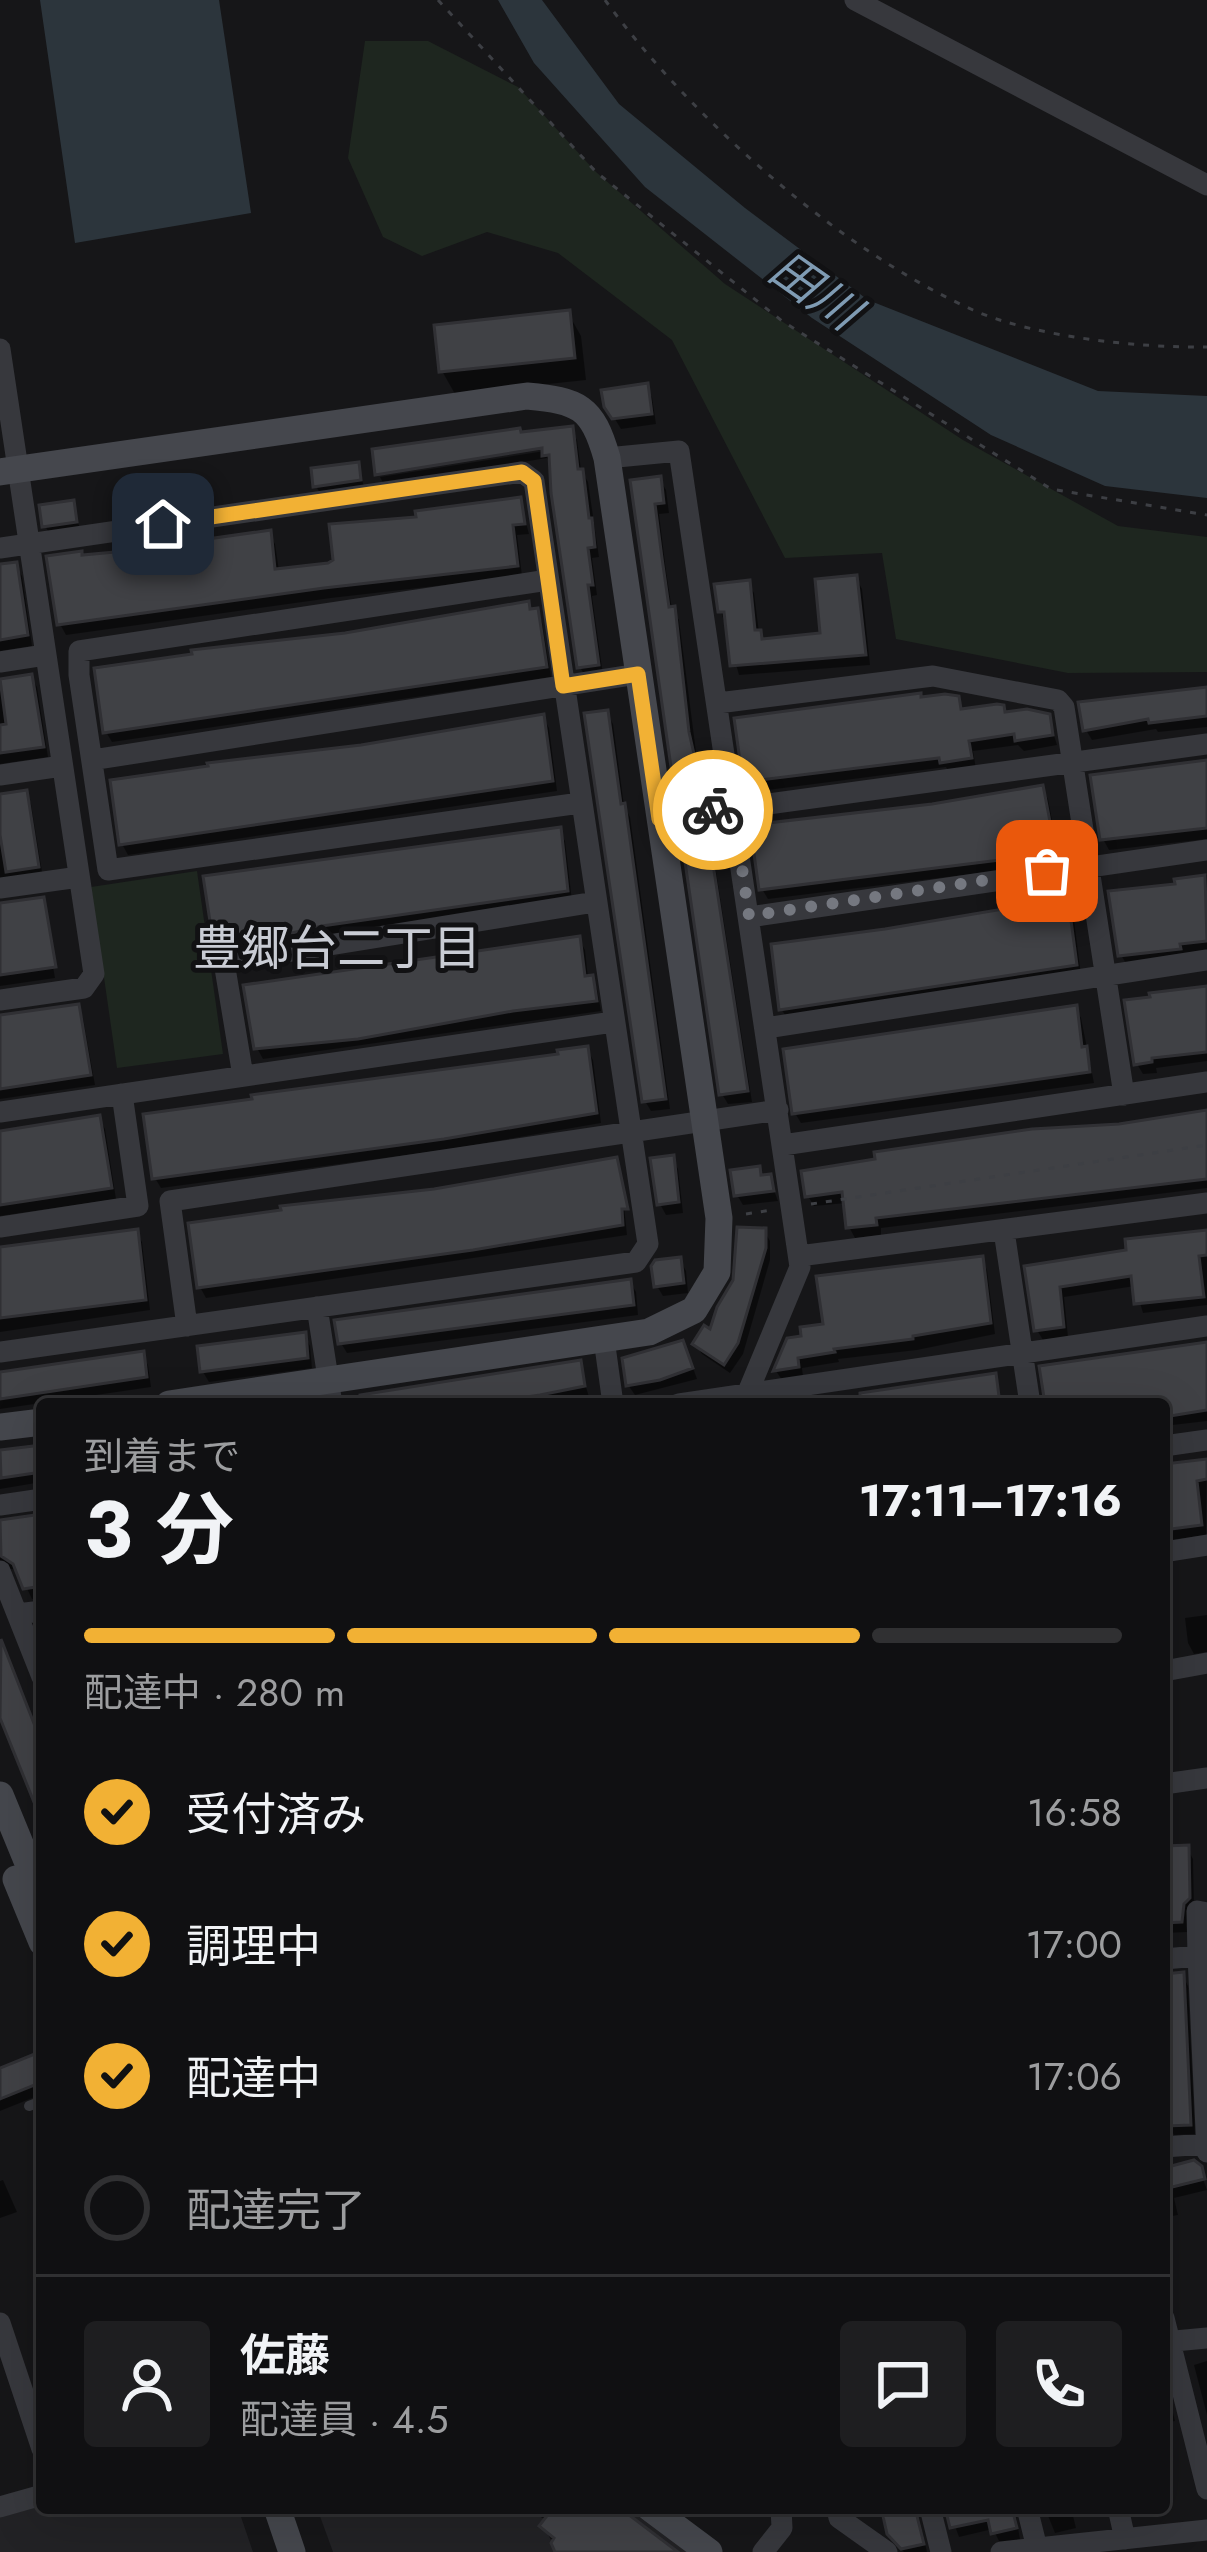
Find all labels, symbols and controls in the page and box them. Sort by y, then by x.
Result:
water label: 田川 [756,235,878,349]
pin [112,473,214,575]
icon: home [130,491,196,557]
courier [653,750,773,870]
icon: bike [680,777,746,843]
pin [996,820,1098,922]
icon: bag [1014,838,1080,904]
district label: 豊郷台二丁目 [193,914,481,983]
text: 到着まで [84,1428,240,1485]
text: 17:11–17:16 [859,1468,1122,1533]
text: 3 分 [84,1474,234,1586]
text: 配達中 · 280 m [84,1664,345,1721]
icon: check [84,1779,150,1845]
text: 受付済み [186,1782,366,1847]
text: 16:58 [1027,1784,1122,1841]
icon: check [84,1911,150,1977]
text: 調理中 [186,1914,321,1979]
text: 17:00 [1025,1916,1122,1973]
icon: check [84,2043,150,2109]
text: 配達中 [186,2046,321,2111]
text: 17:06 [1026,2048,1122,2105]
text: 配達完了 [186,2178,366,2243]
button: person [84,2321,210,2447]
button: chat [840,2321,966,2447]
button: phone [996,2321,1122,2447]
text: 佐藤 [240,2323,330,2388]
text: 配達員 · 4.5 [240,2391,449,2448]

